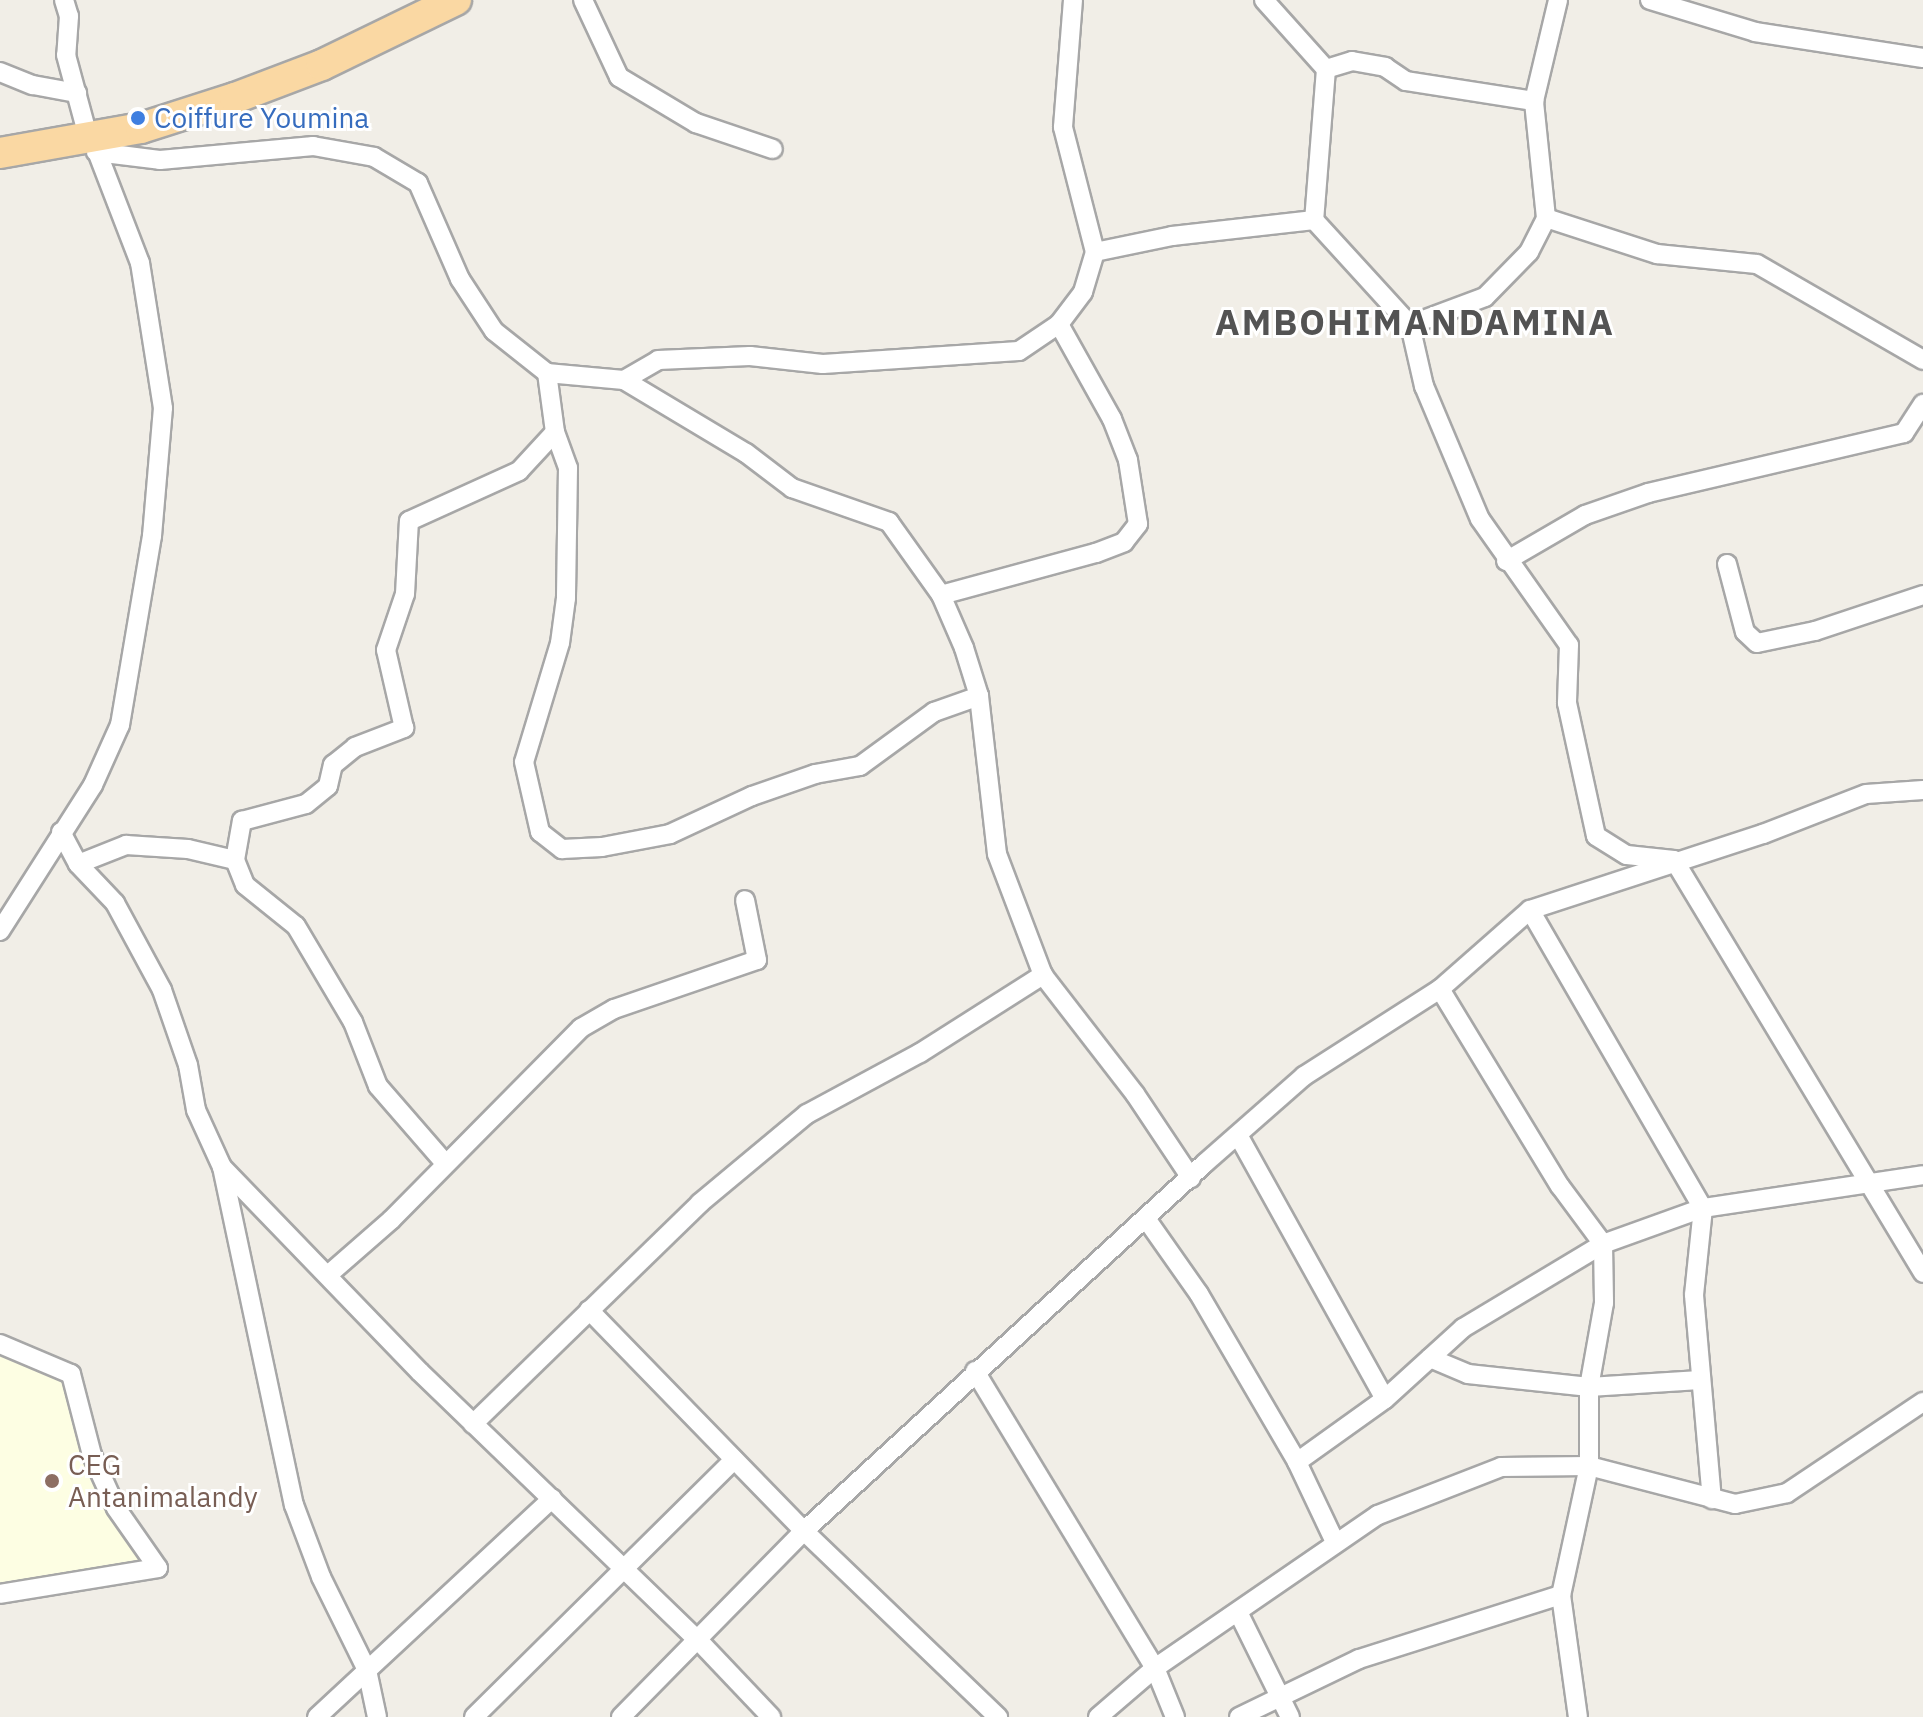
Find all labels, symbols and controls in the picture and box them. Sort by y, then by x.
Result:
place label: Coiffure Youmina [154,101,369,135]
marker: Coiffure Youmina [129,109,147,127]
district label: AMBOHIMANDAMINA [1215,300,1615,344]
place label: CEG Antanimalandy [68,1448,258,1514]
marker: CEG Antanimalandy [43,1472,61,1490]

